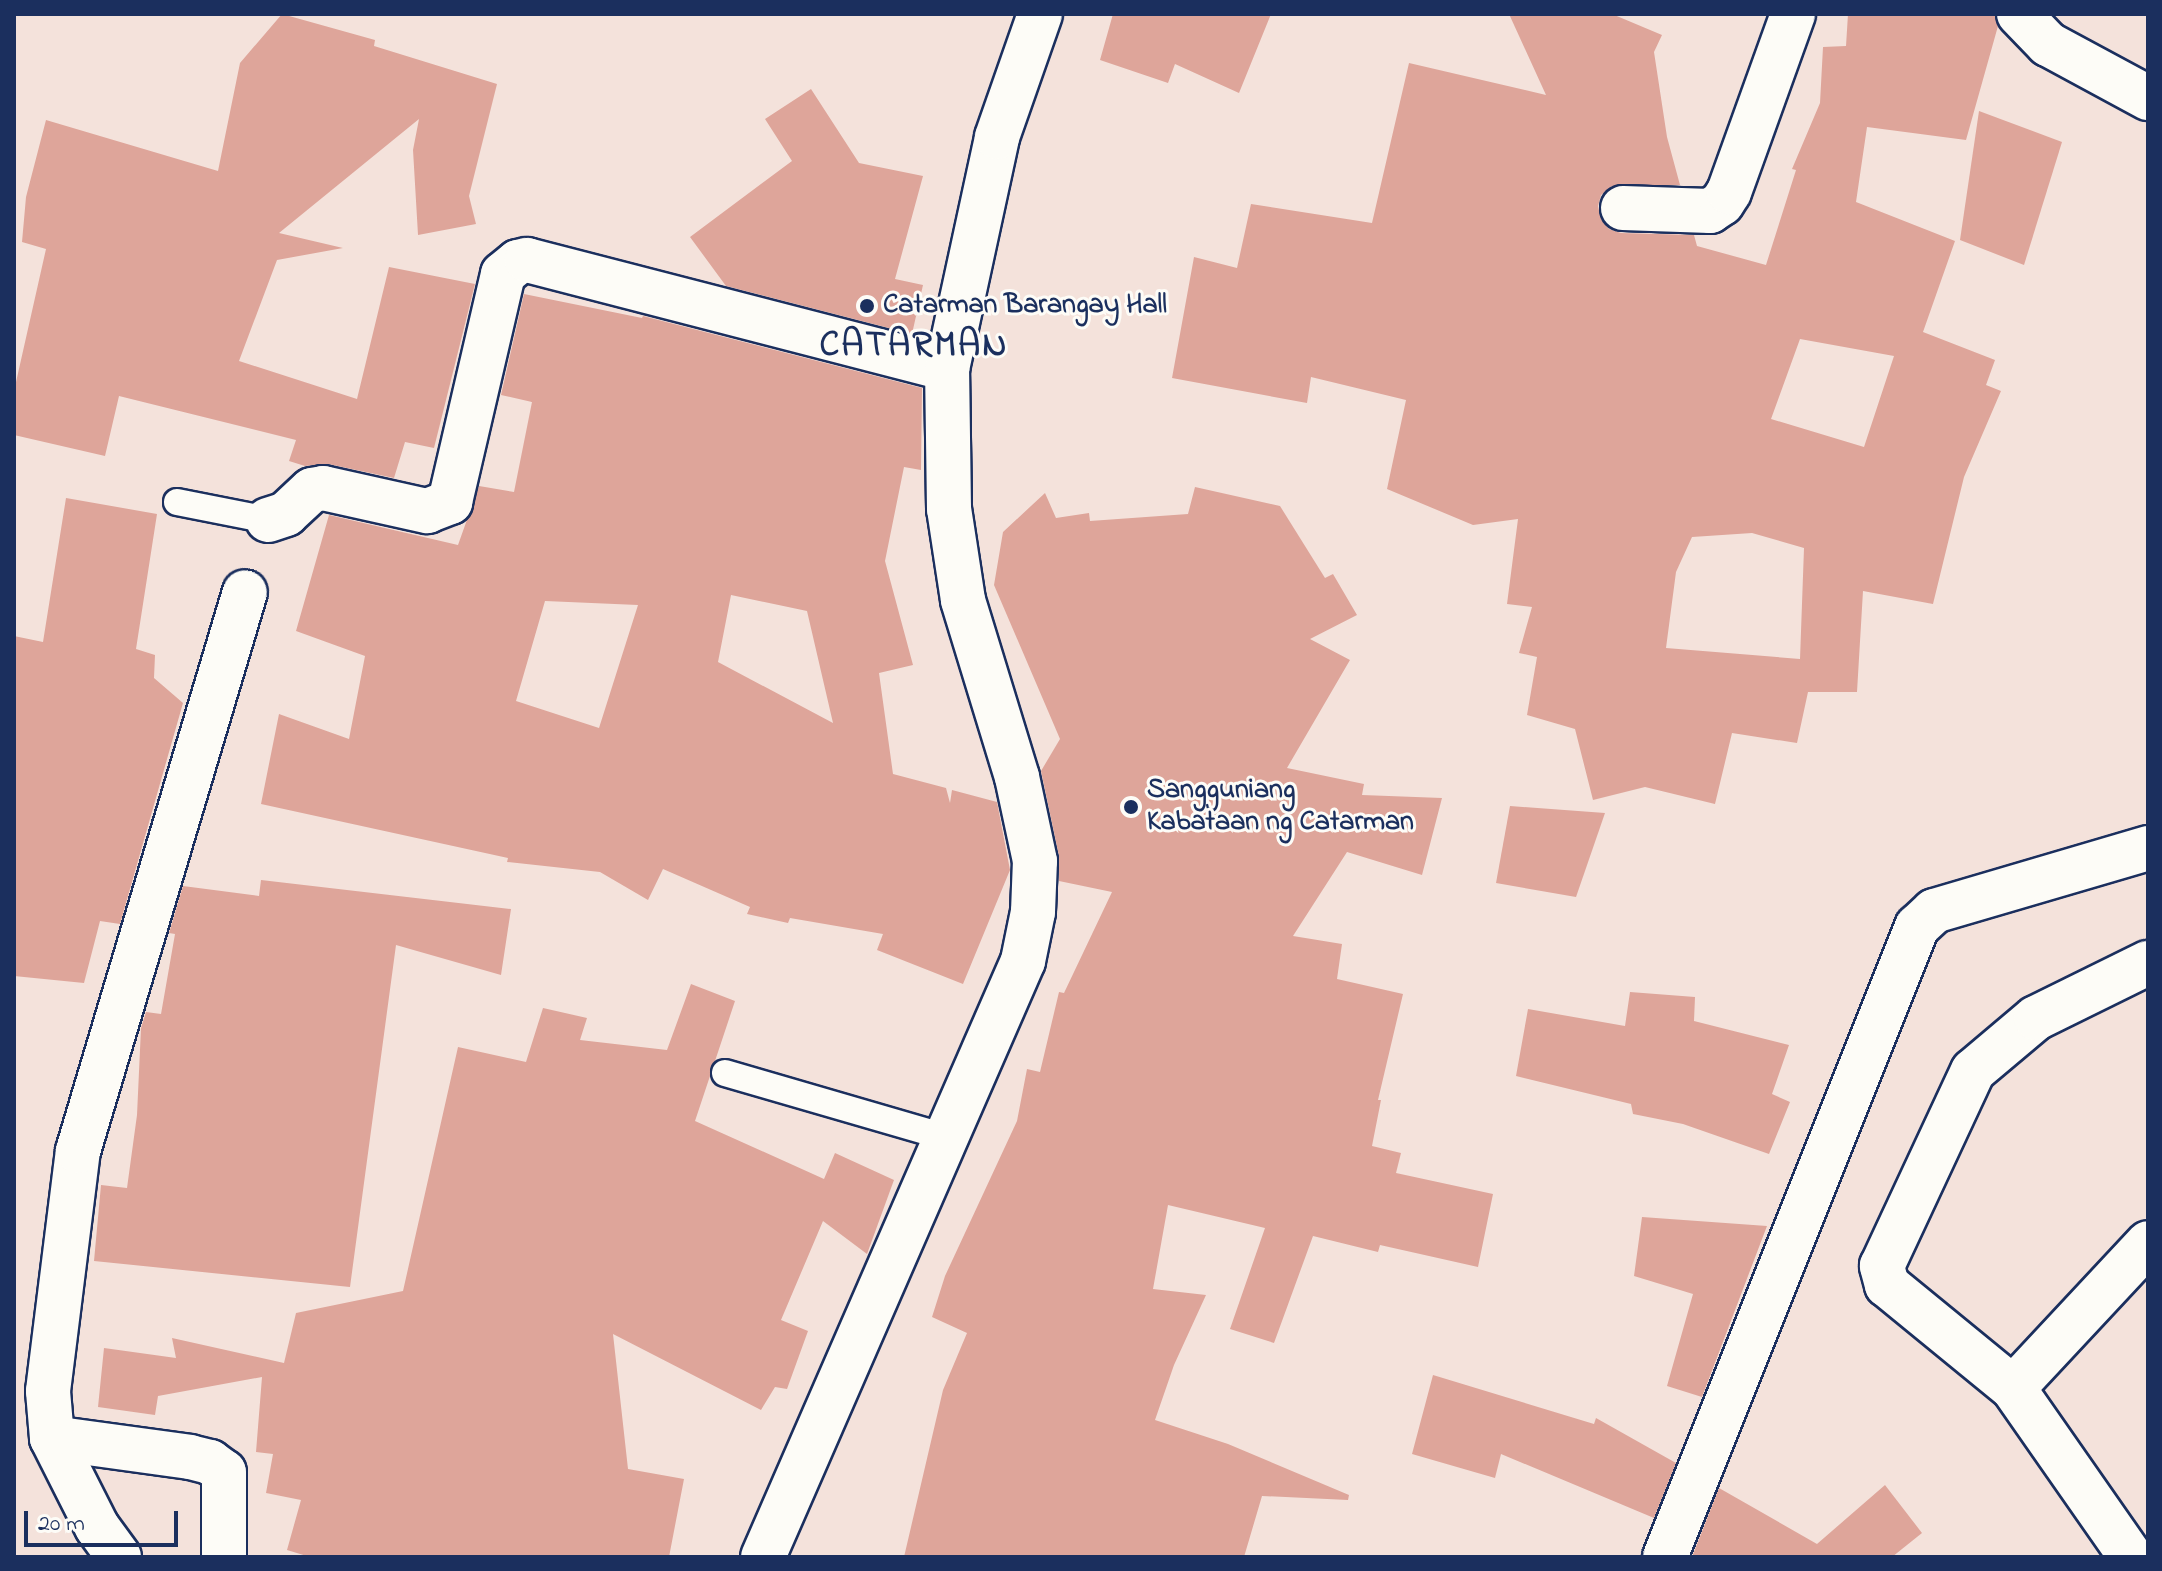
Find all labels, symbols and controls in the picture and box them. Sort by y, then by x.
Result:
place label: Catarman Barangay Hall [883,289,1167,323]
marker: Catarman Barangay Hall [858,297,876,315]
district label: CATARMAN [820,325,1008,369]
place label: Sangguniang Kabataan ng Catarman [1147,774,1414,840]
marker: Sangguniang Kabataan ng Catarman [1122,798,1140,816]
scale bar [28,1495,182,1545]
text: 20 m [38,1507,85,1542]

